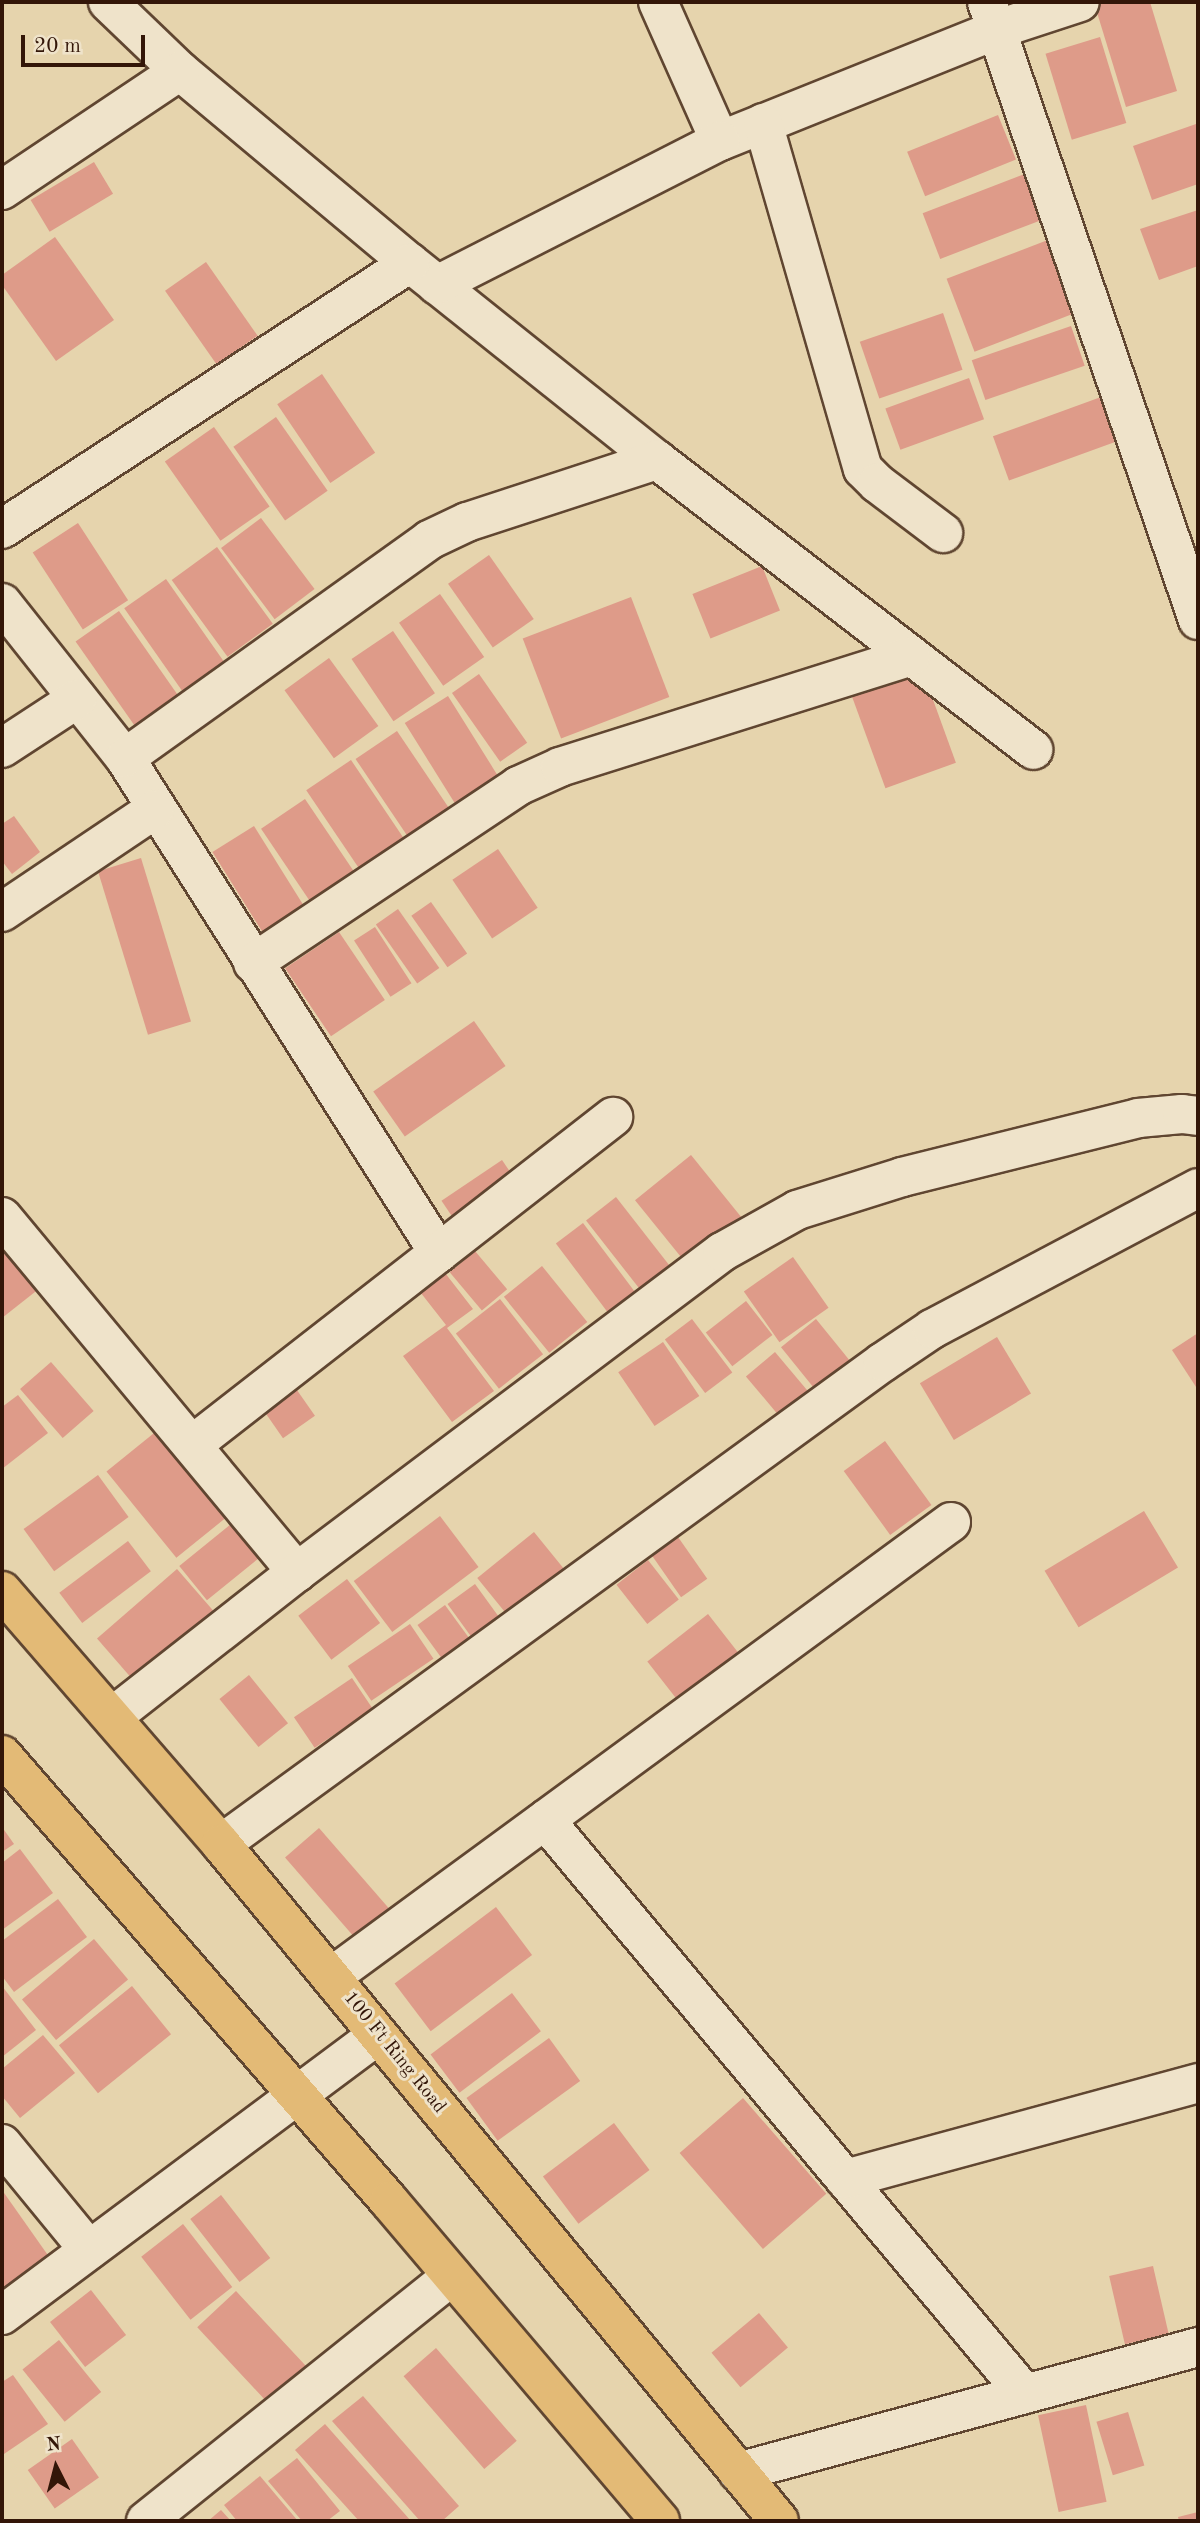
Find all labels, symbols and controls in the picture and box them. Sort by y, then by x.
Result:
scale bar [24,21,149,65]
text: 20 m [34,36,81,57]
street label: 100 Ft Ring Road [338,1988,450,2118]
north arrow [21,2432,91,2502]
text: N [46,2435,62,2456]

